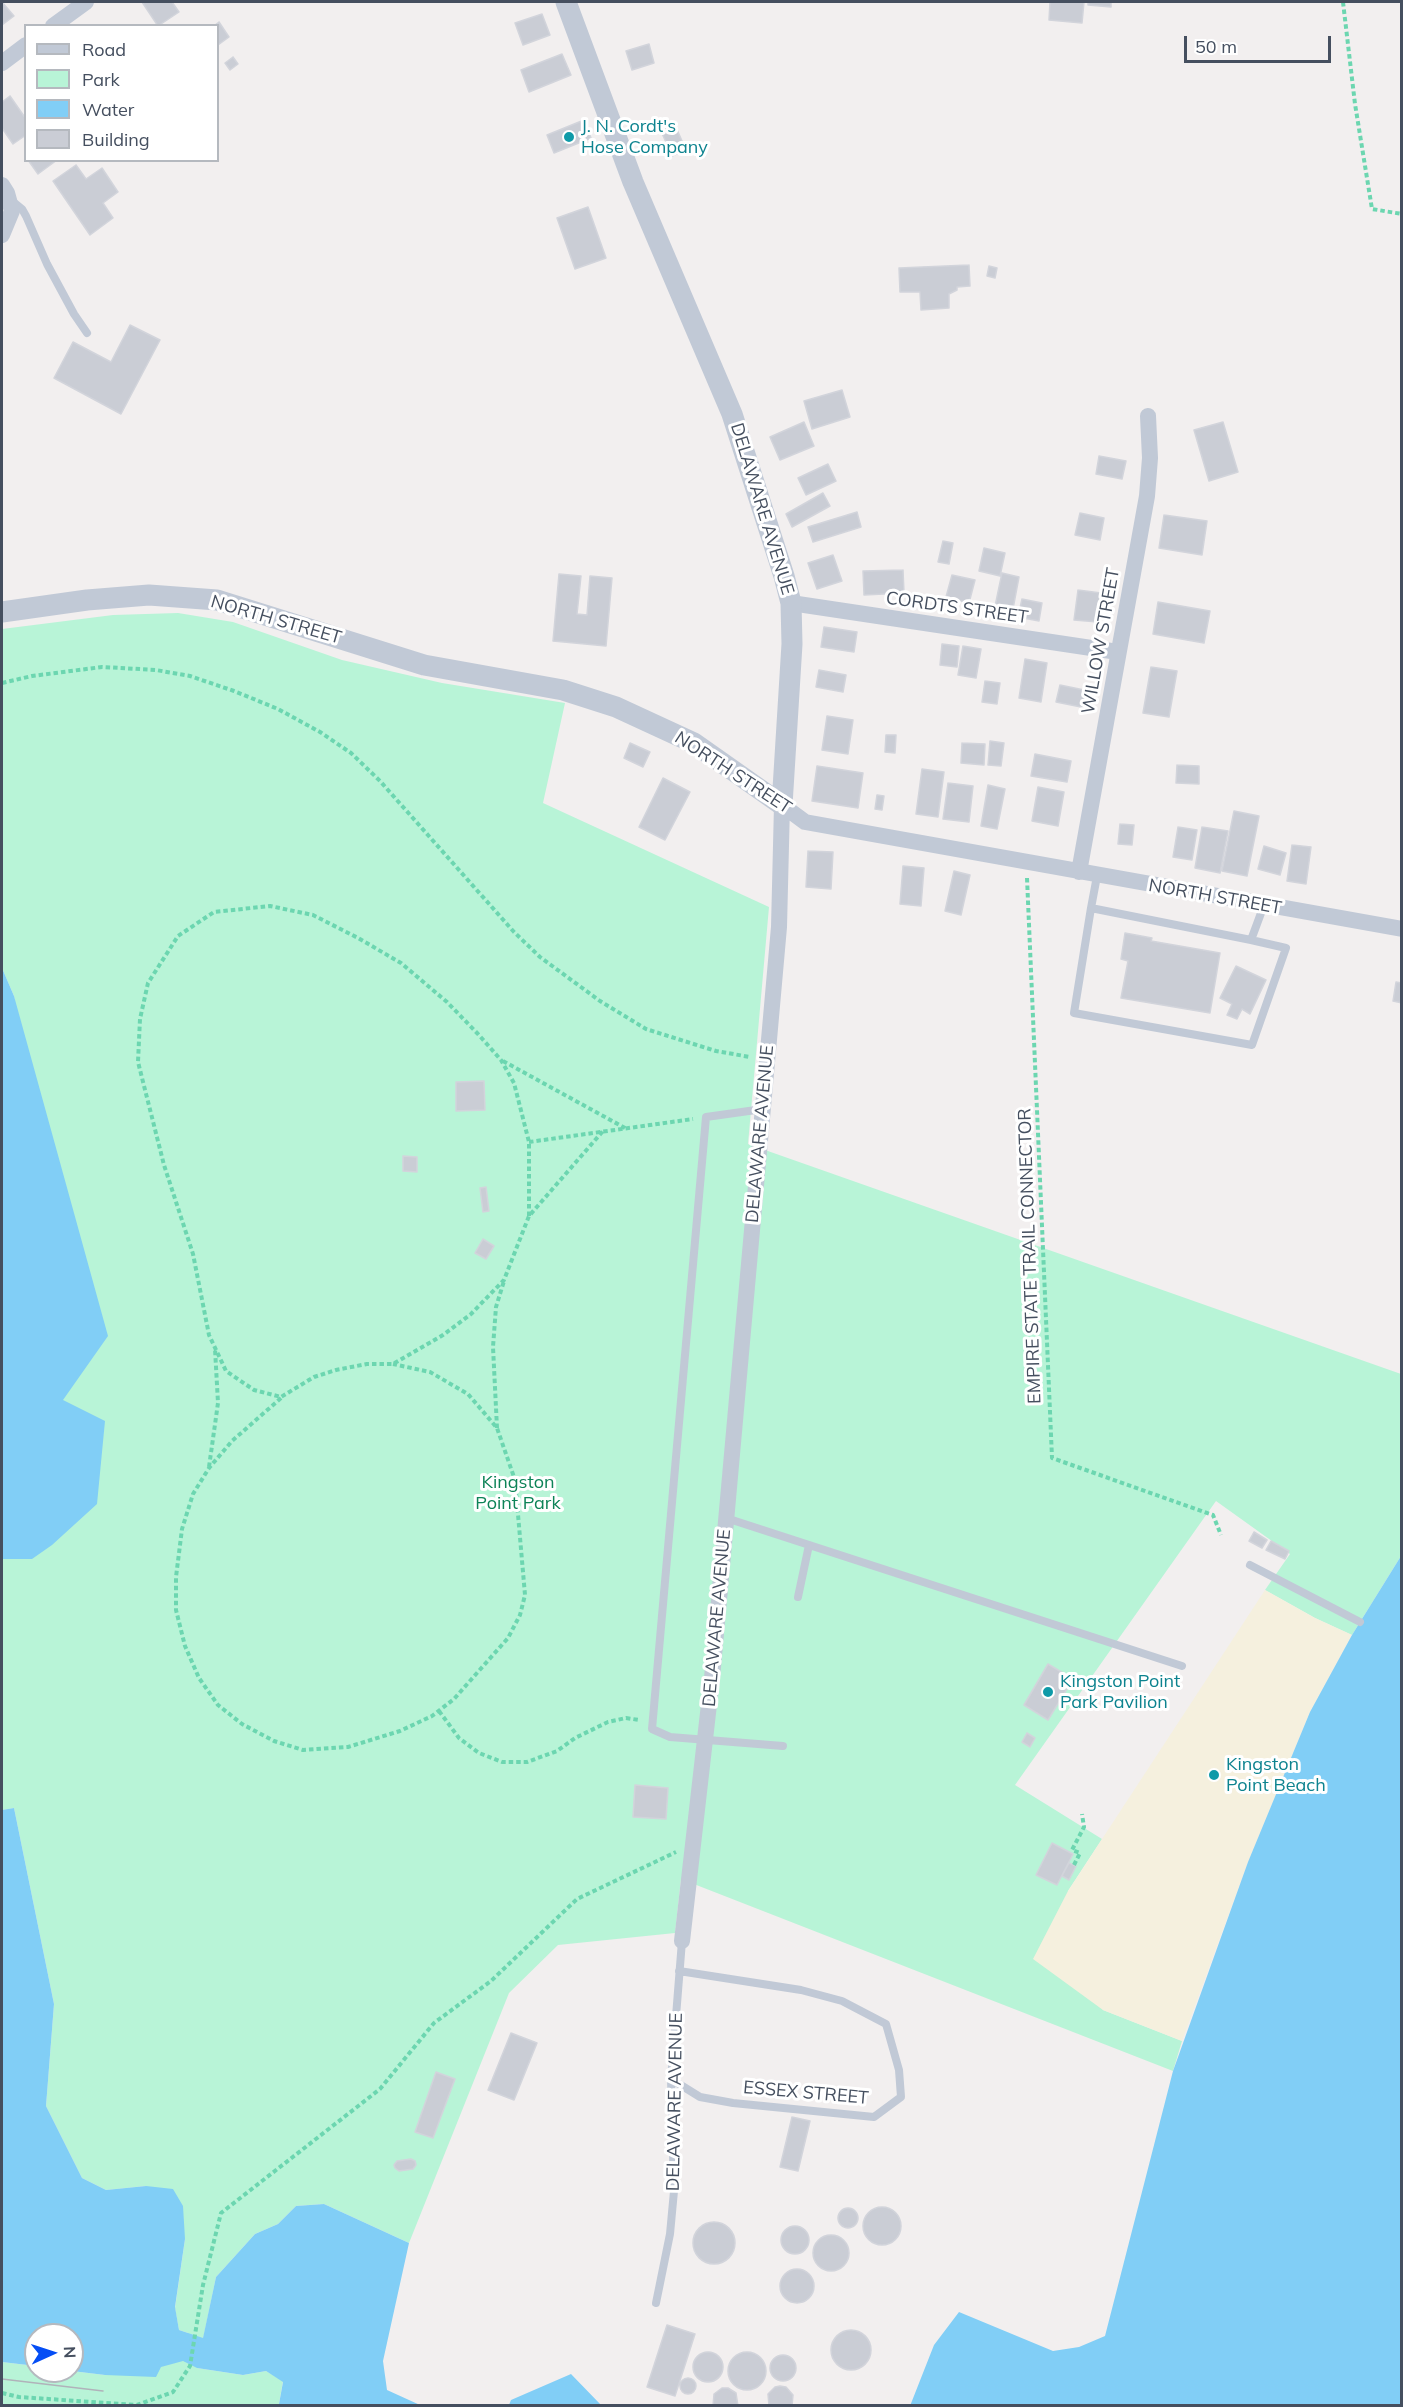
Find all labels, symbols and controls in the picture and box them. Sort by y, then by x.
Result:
legend [24,24,219,162]
scale bar [1187,24,1334,62]
text: 50 m [1195,35,1237,58]
text: Road [82,38,126,61]
text: Park [82,68,120,91]
text: Water [82,98,134,121]
place label: J. N. Cordt's Hose Company [581,116,708,158]
text: Building [82,128,150,151]
marker: J. N. Cordt's Hose Company [562,130,576,144]
street label: DELAWARE AVENUE [726,421,798,597]
street label: WILLOW STREET [1078,566,1124,716]
street label: CORDTS STREET [885,587,1029,629]
street label: NORTH STREET [208,591,344,649]
street label: NORTH STREET [671,727,795,819]
street label: NORTH STREET [1147,875,1283,919]
street label: DELAWARE AVENUE [741,1044,779,1224]
street label: EMPIRE STATE TRAIL CONNECTOR [1014,1108,1046,1404]
park label: Kingston Point Park [475,1472,561,1514]
street label: DELAWARE AVENUE [698,1528,736,1708]
place label: Kingston Point Park Pavilion [1060,1671,1180,1714]
marker: Kingston Point Park Pavilion [1041,1685,1055,1699]
place label: Kingston Point Beach [1226,1754,1326,1796]
marker: Kingston Point Beach [1207,1768,1221,1782]
street label: DELAWARE AVENUE [663,2013,687,2191]
street label: ESSEX STREET [742,2077,870,2109]
north arrow [24,2323,84,2383]
text: N [60,2346,80,2359]

